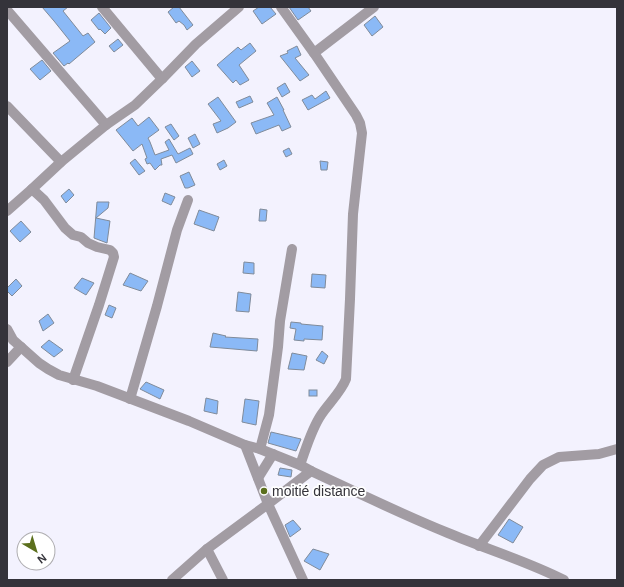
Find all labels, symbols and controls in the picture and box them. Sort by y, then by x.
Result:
place label: moitié distance [272,483,366,499]
marker: moitié distance [259,486,269,496]
north arrow [16,531,56,571]
text: N [35,552,49,566]

